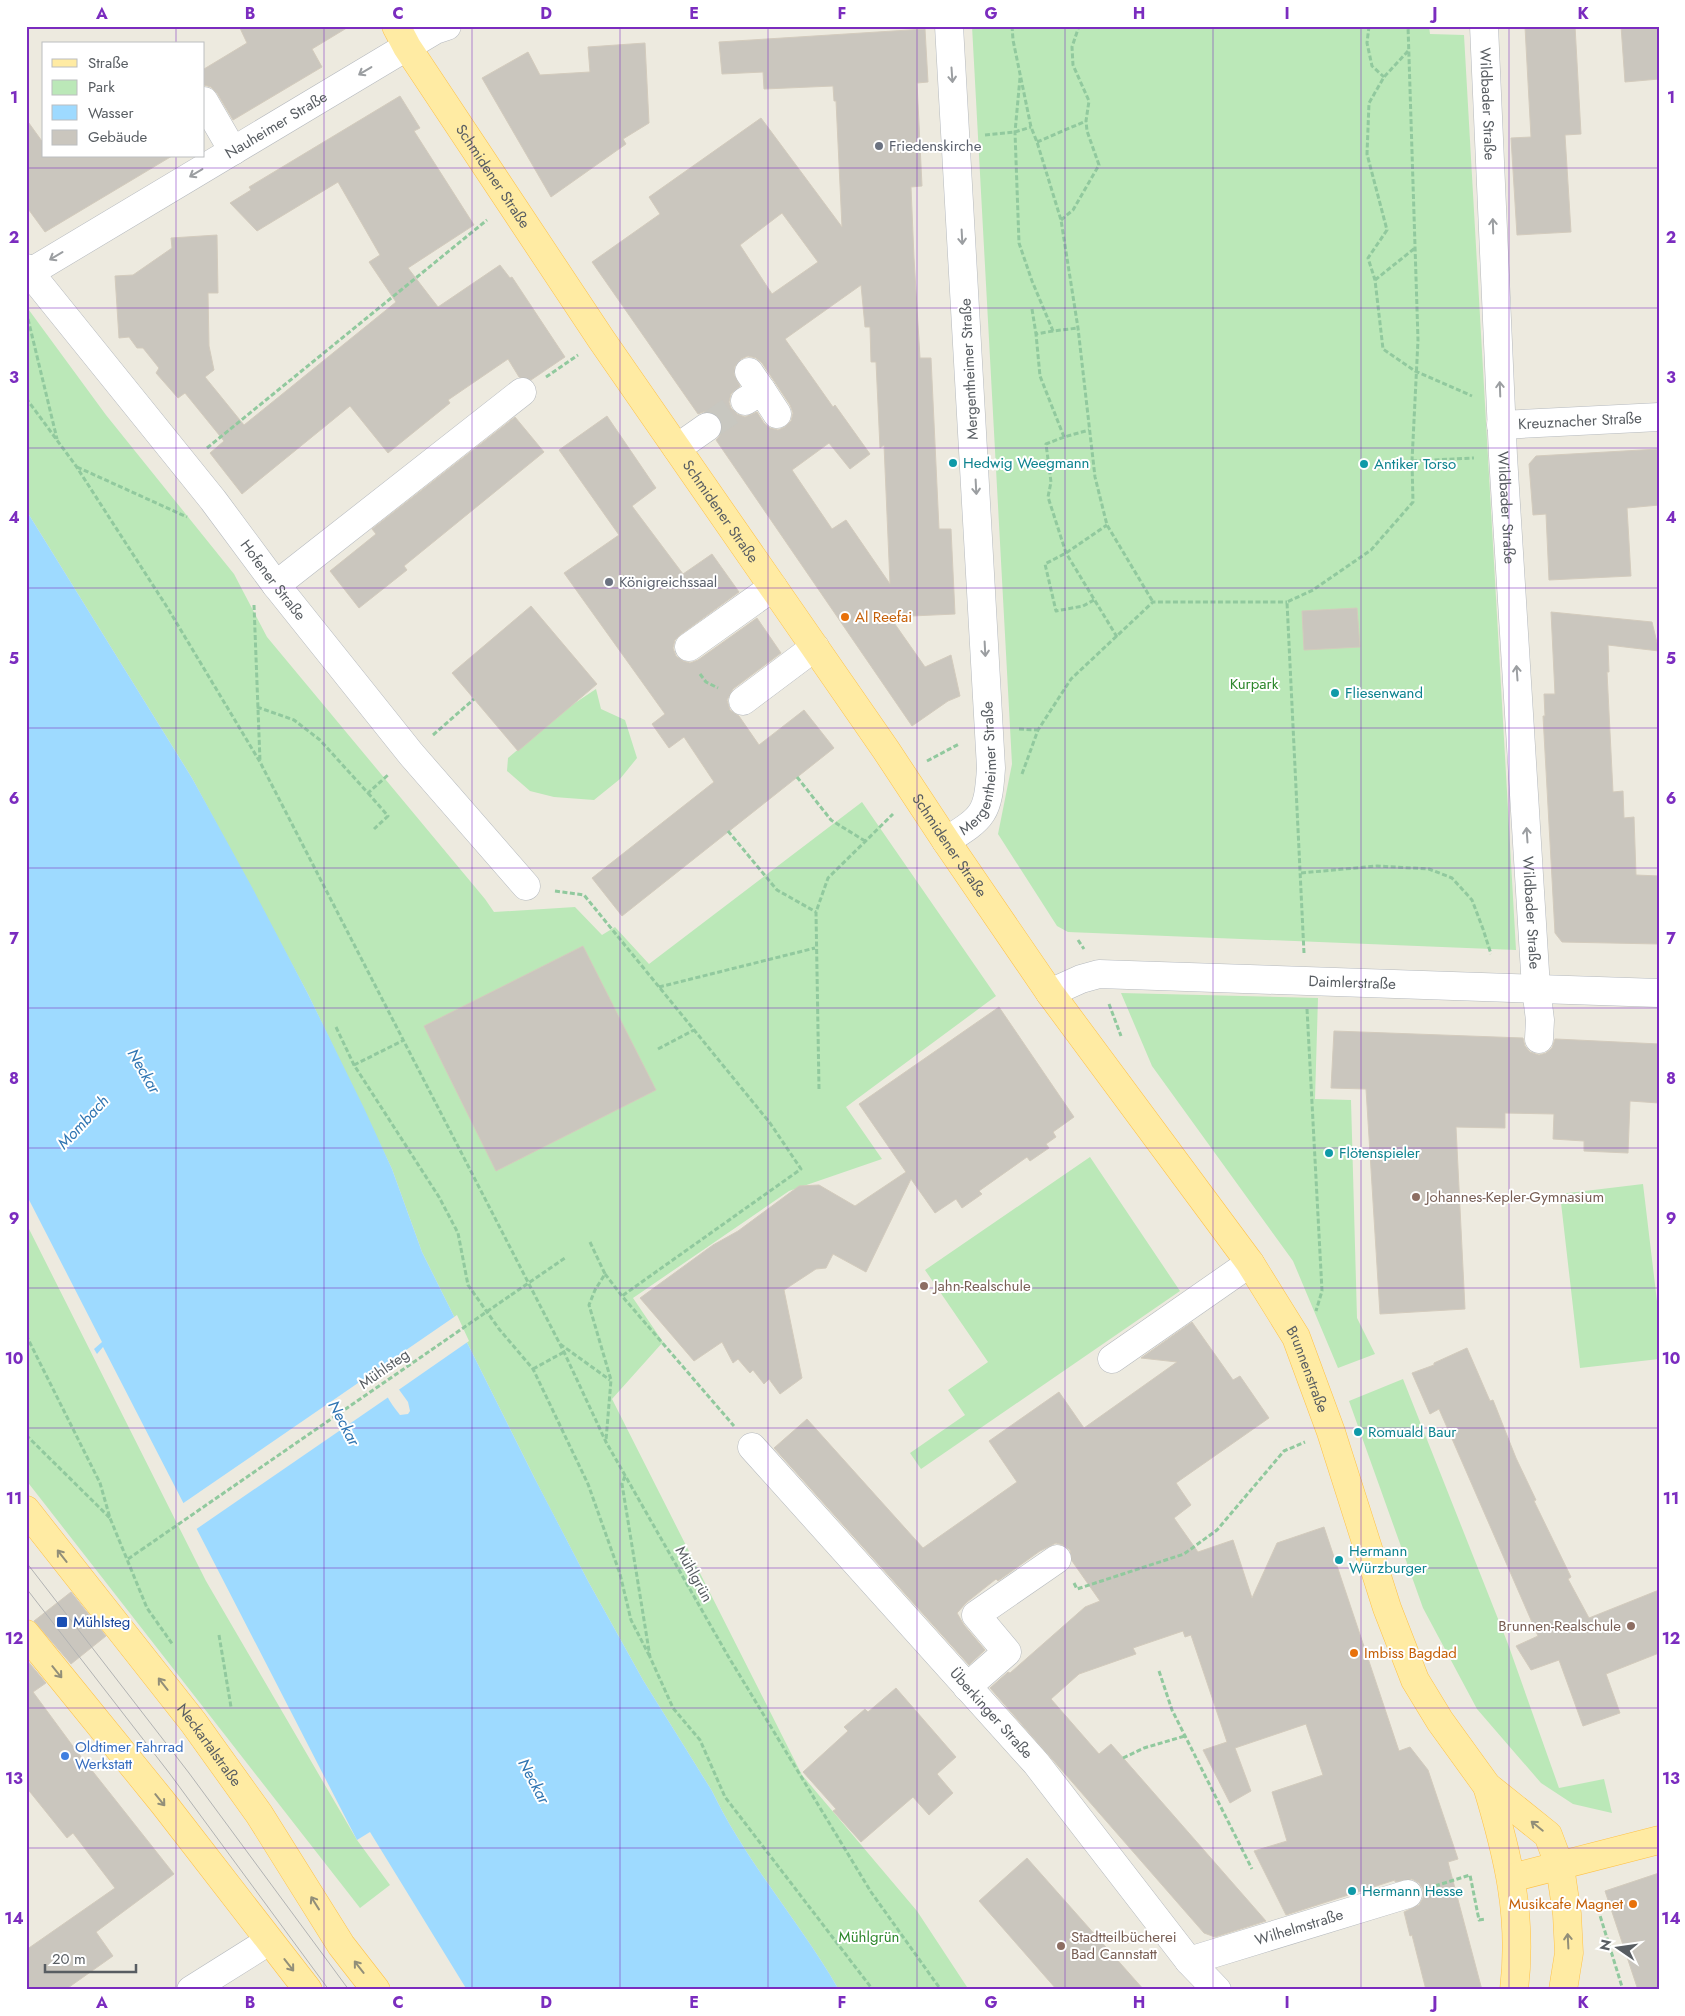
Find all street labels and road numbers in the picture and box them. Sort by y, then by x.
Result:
street label: Wildbader Straße [1474,47,1501,161]
street label: Nauheimer Straße [221,86,332,164]
street label: Schmidener Straße [450,120,536,233]
street label: Mergentheimer Straße [954,298,984,440]
street label: Kreuznacher Straße [1517,407,1643,435]
street label: Wildbader Straße [1492,450,1521,565]
street label: Schmidener Straße [677,455,764,568]
street label: Hofener Straße [235,535,311,625]
street label: Mergentheimer Straße [954,700,1002,841]
street label: Schmidener Straße [907,789,993,902]
street label: Wildbader Straße [1517,856,1546,970]
street label: Daimlerstraße [1308,970,1397,995]
street label: Brunnenstraße [1281,1322,1334,1416]
street label: Mühlsteg [354,1344,414,1394]
street label: Mühlgrün [670,1542,718,1606]
street label: Überkinger Straße [944,1663,1038,1764]
street label: Neckartalstraße [171,1699,247,1791]
street label: Wilhelmstraße [1252,1903,1346,1951]

